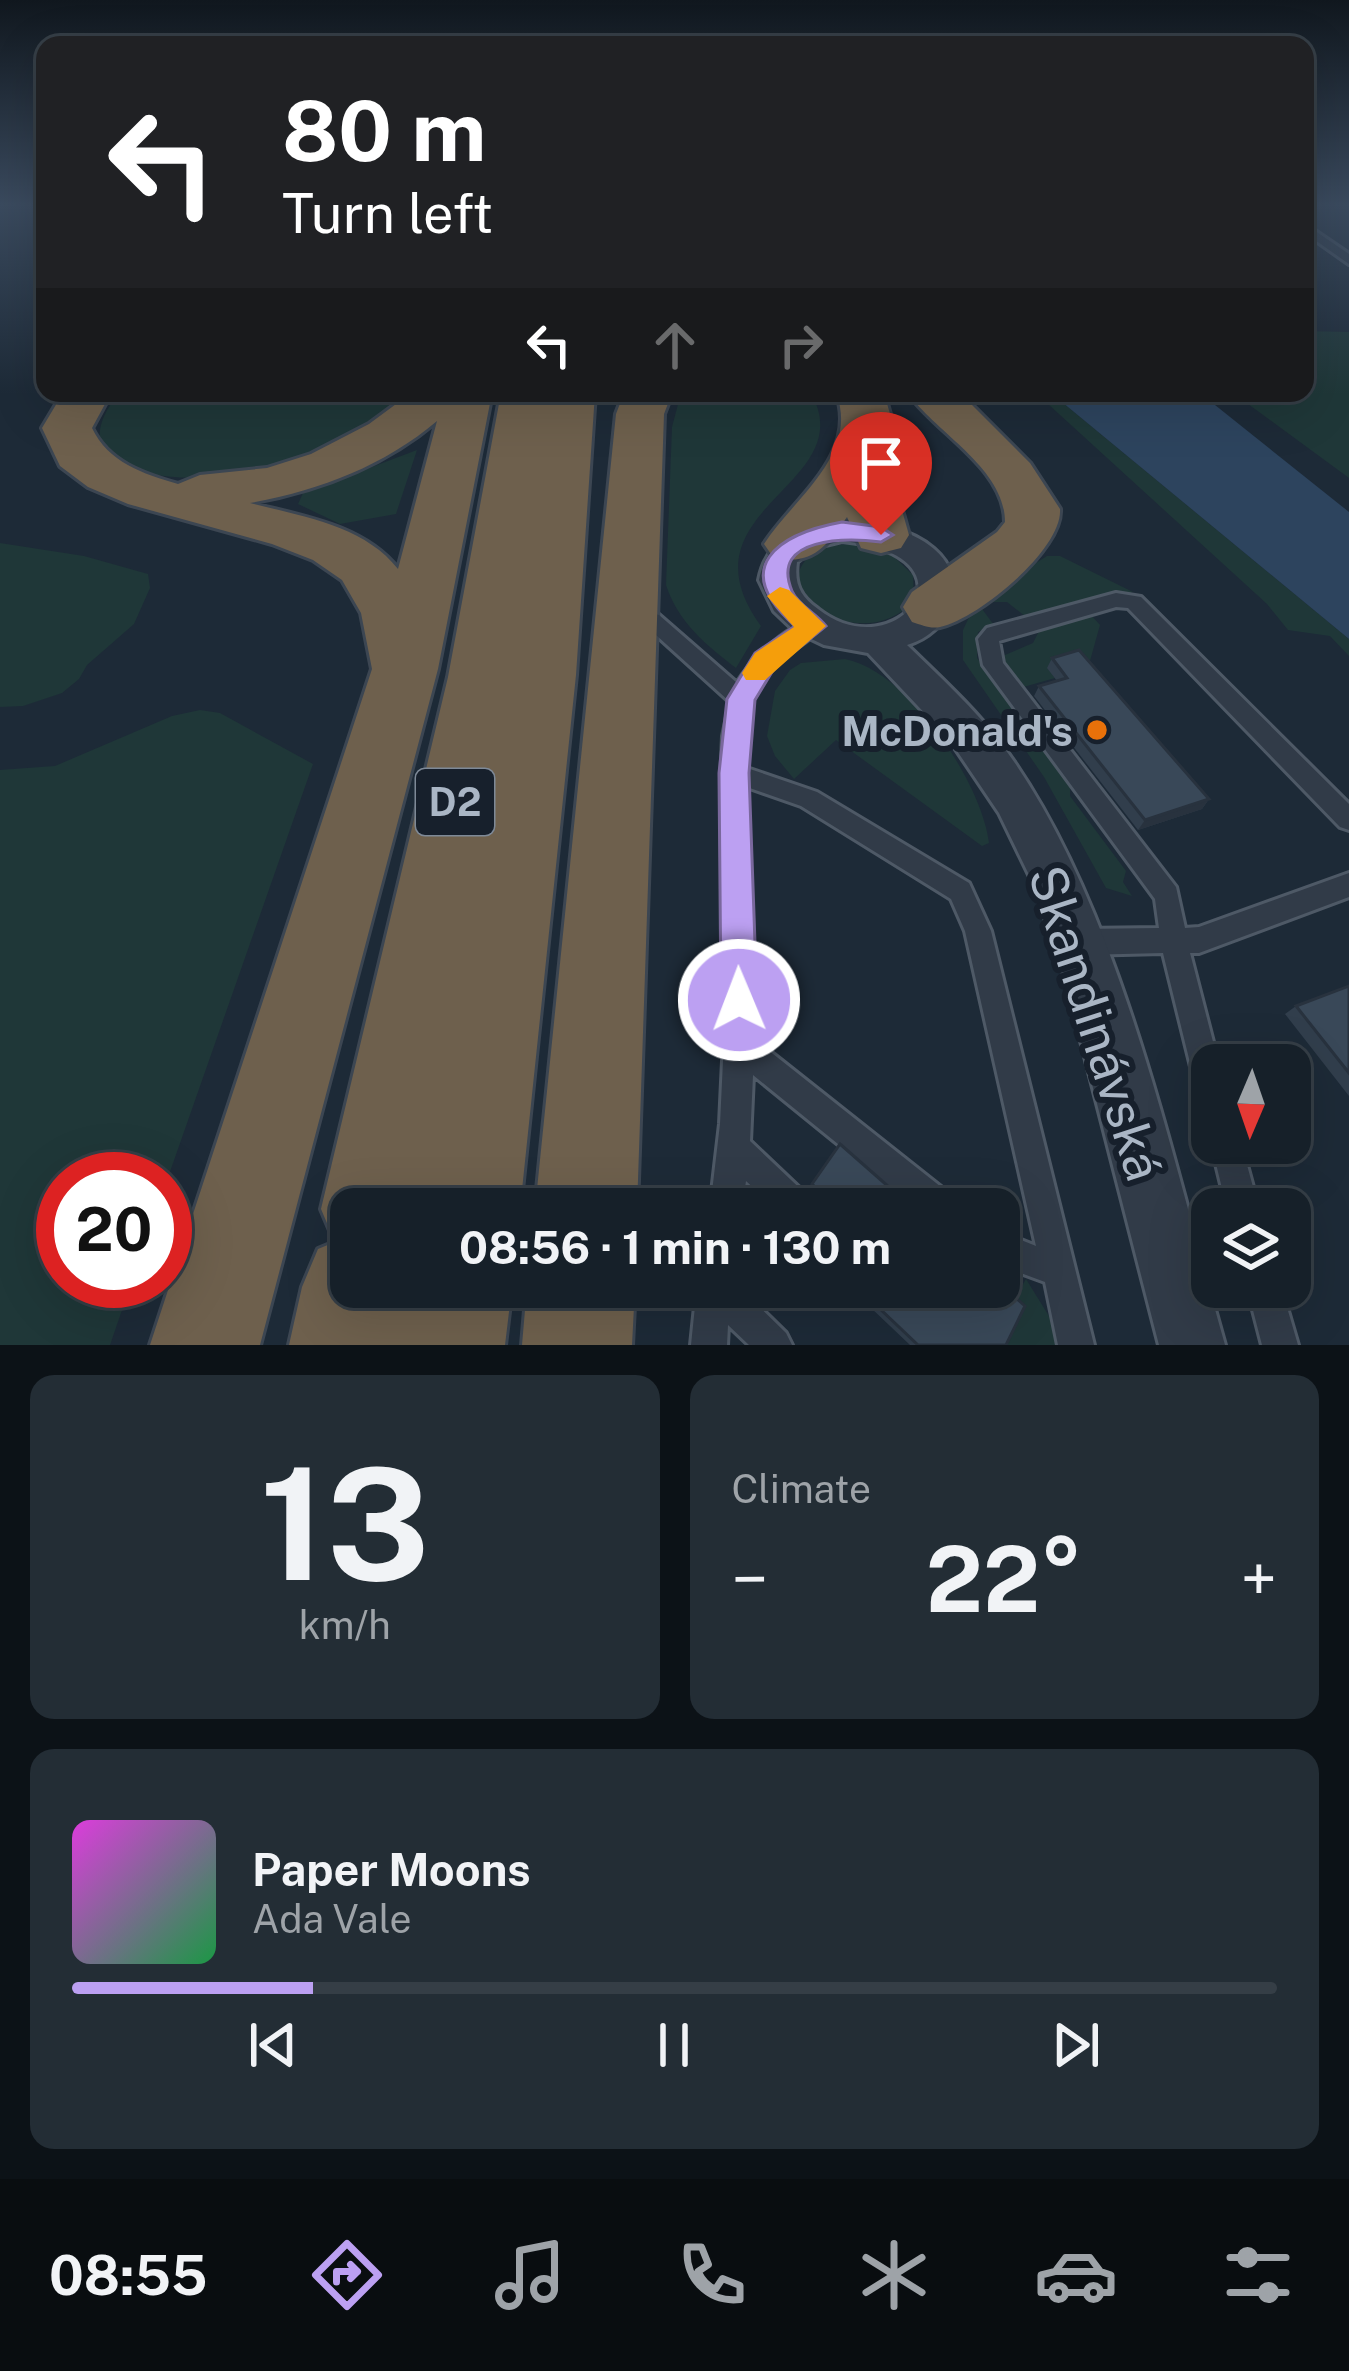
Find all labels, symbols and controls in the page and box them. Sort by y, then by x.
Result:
text: 80 m [282,81,486,180]
icon: left [84,84,240,240]
text: Turn left [282,182,493,245]
icon: left [516,312,582,378]
icon: ahead [642,312,708,378]
icon: right [768,312,834,378]
pin [830,412,932,535]
icon: arrive [848,430,914,496]
place label: McDonald's [841,706,1073,755]
marker: McDonald's [1084,717,1110,743]
road number: D2 [416,769,494,835]
street label: Skandinávská [1017,858,1175,1188]
position arrow [676,937,802,1063]
north arrow [1191,1044,1311,1164]
map controls [1191,1044,1311,1308]
speed limit sign: 20 [36,1152,192,1308]
button: layers [1191,1188,1311,1308]
text: 08:56 · 1 min · 130 m [459,1221,891,1274]
text: 13 [259,1432,430,1615]
text: Climate [732,1466,871,1512]
text: 22° [926,1526,1083,1632]
text: − [732,1540,768,1618]
text: + [1240,1540,1277,1618]
text: km/h [299,1602,391,1648]
text: Paper Moons [252,1843,531,1896]
text: Ada Vale [252,1896,412,1942]
icon: previous [240,2012,306,2078]
icon: pause [641,2012,707,2078]
icon: next [1043,2012,1109,2078]
icon: directions [305,2233,389,2317]
icon: music [488,2233,572,2317]
icon: phone [670,2233,754,2317]
icon: climate [852,2233,936,2317]
icon: car [1034,2233,1118,2317]
icon: filters [1216,2233,1300,2317]
text: 08:55 [49,2244,207,2307]

